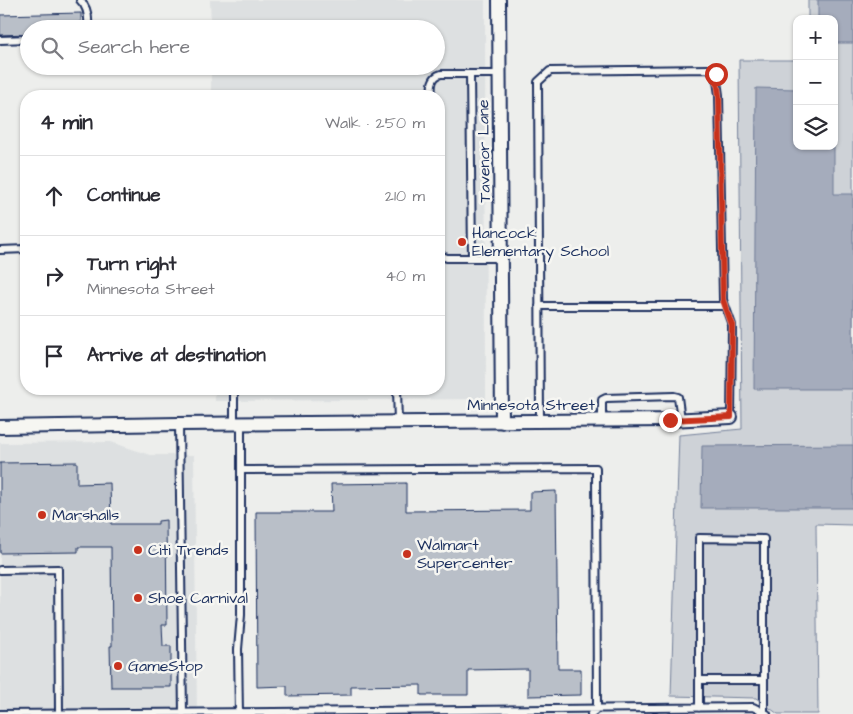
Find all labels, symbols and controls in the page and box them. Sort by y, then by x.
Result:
map controls [793,15,838,150]
button: + [793,15,838,60]
search box [20,20,445,75]
icon: search [38,34,66,62]
text: Search here [78,34,190,61]
button: − [793,60,838,105]
route start [705,63,728,86]
street label: Tavenor Lane [472,99,496,203]
button: layers [793,105,838,150]
text: 4 min [40,108,93,137]
text: Walk · 250 m [325,112,425,134]
icon: ahead [40,182,68,210]
text: Continue [87,182,161,209]
text: 210 m [385,185,425,207]
place label: Hancock Elementary School [472,222,609,263]
marker: Hancock Elementary School [456,236,468,248]
text: Turn right [87,251,176,278]
icon: right [40,262,68,290]
text: 40 m [385,265,425,287]
text: Minnesota Street [87,278,215,300]
icon: arrive [40,342,68,370]
text: Arrive at destination [87,342,266,369]
street label: Minnesota Street [467,394,595,416]
route end [659,409,682,432]
place label: Marshalls [52,504,119,526]
marker: Marshalls [36,509,48,521]
place label: Walmart Supercenter [417,534,513,574]
place label: Citi Trends [148,539,229,561]
marker: Citi Trends [132,544,144,556]
marker: Walmart Supercenter [401,548,413,560]
place label: Shoe Carnival [148,587,248,609]
marker: Shoe Carnival [132,592,144,604]
place label: GameStop [128,655,203,677]
marker: GameStop [112,660,124,672]

